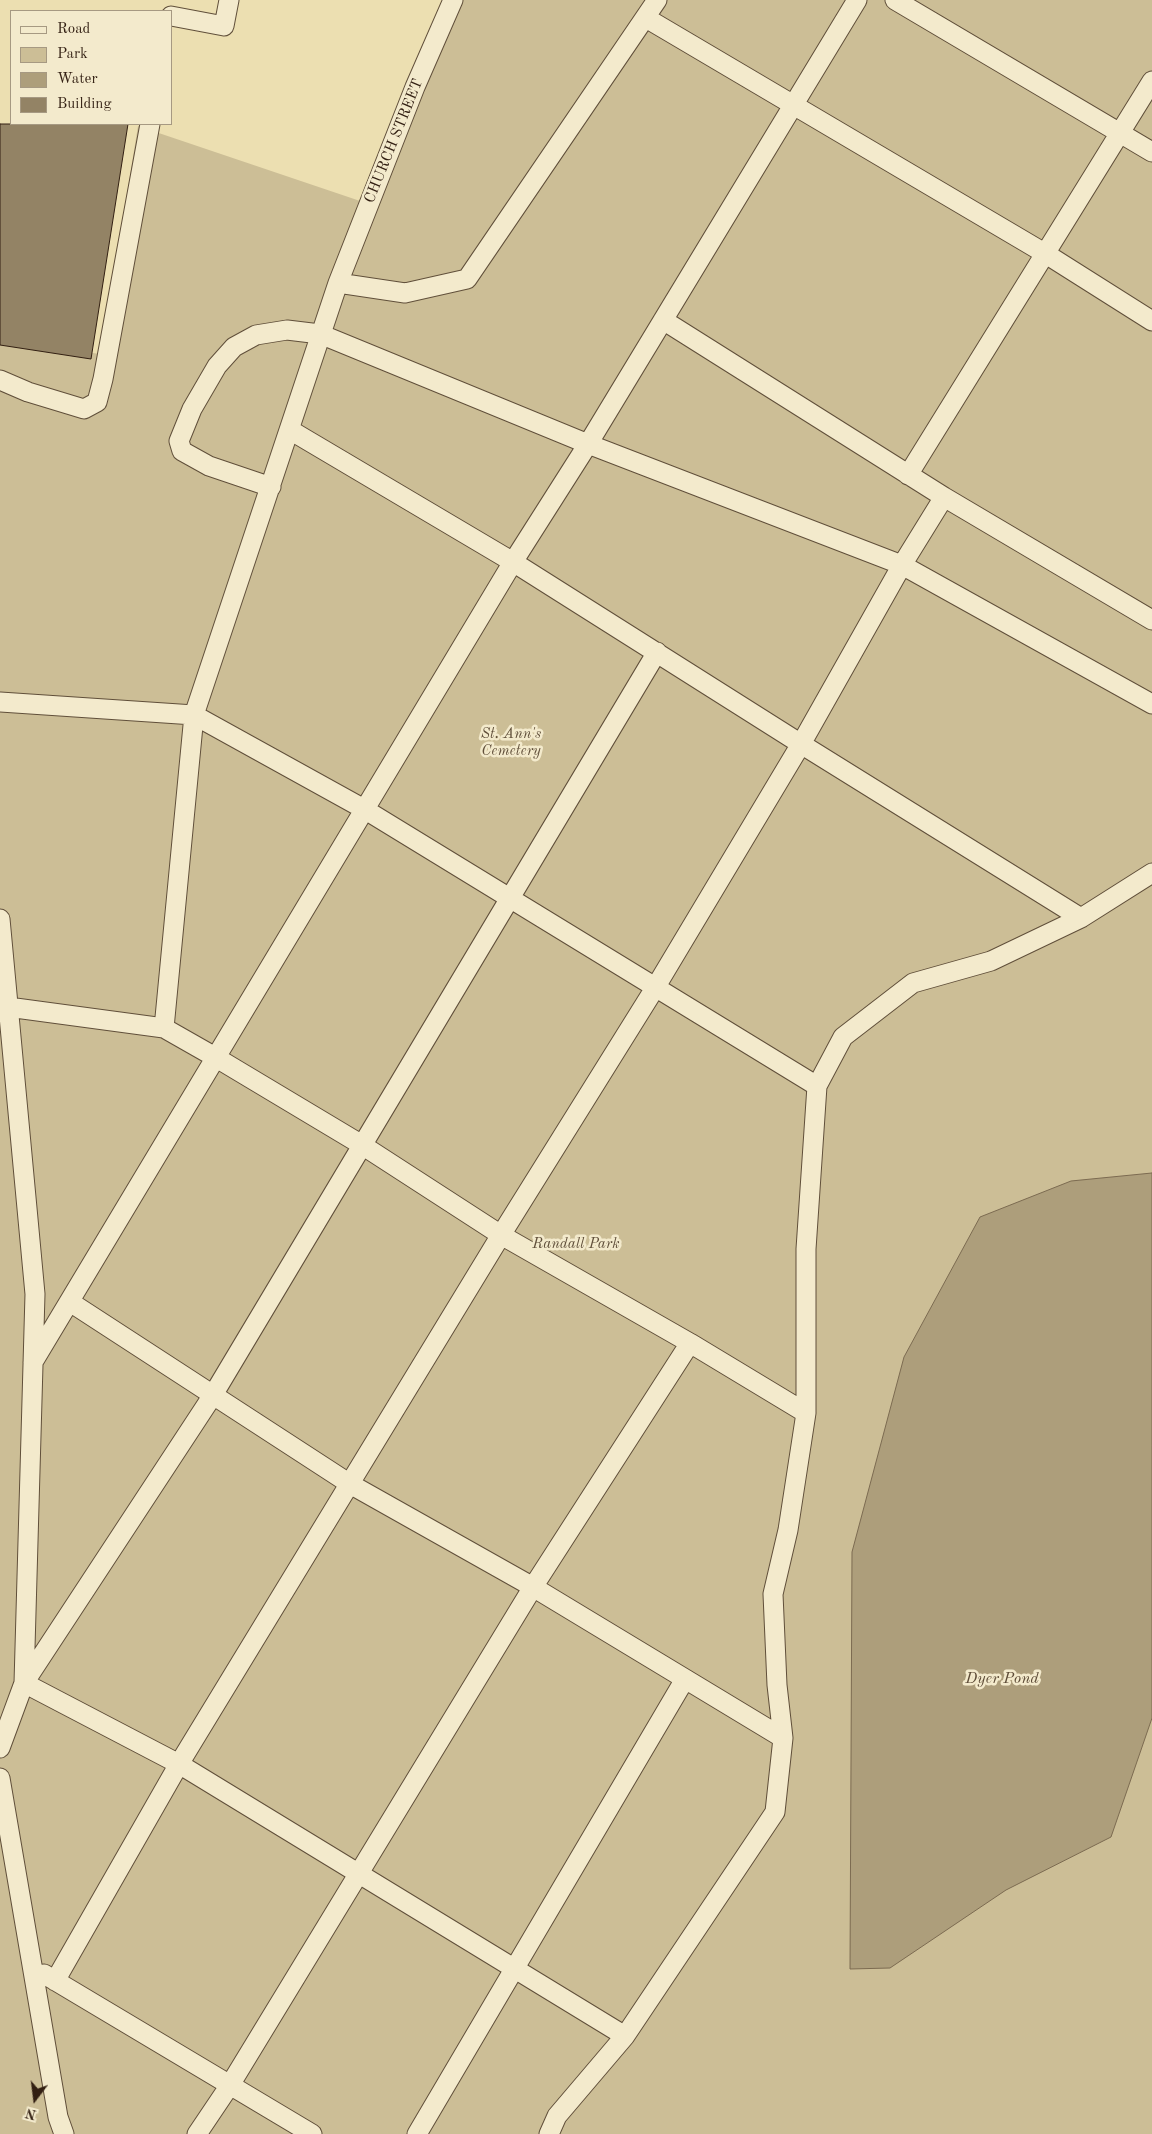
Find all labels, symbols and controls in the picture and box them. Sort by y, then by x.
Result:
legend [10,10,172,125]
text: Road [57,22,90,37]
text: Park [57,47,88,62]
text: Water [57,72,98,87]
street label: CHURCH STREET [361,76,427,206]
text: Building [57,97,112,112]
park label: St. Ann's Cemetery [481,725,541,760]
park label: Randall Park [532,1235,620,1253]
water label: Dyer Pond [965,1669,1039,1689]
north arrow [10,2074,60,2124]
text: N [24,2105,38,2122]

